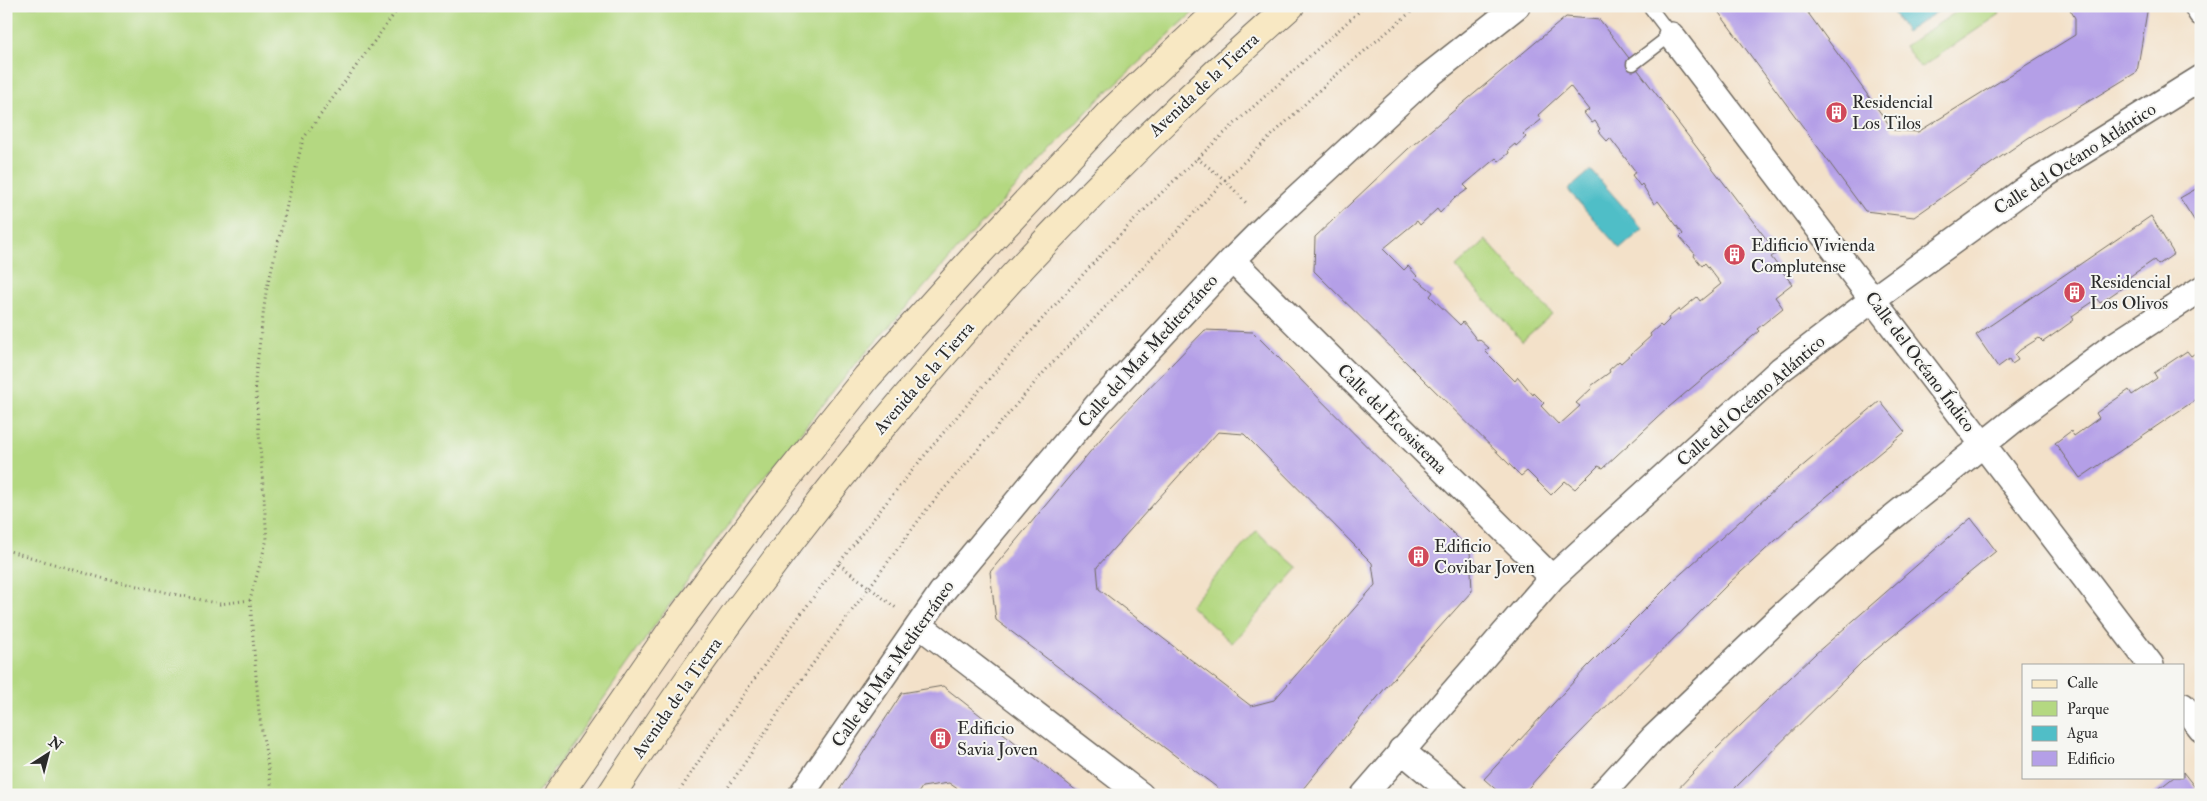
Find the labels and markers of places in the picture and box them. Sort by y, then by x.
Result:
place label: Residencial Los Tilos [1852,91,1933,135]
building icon: Residencial Los Tilos [1824,100,1848,124]
place label: Edificio Vivienda Complutense [1751,234,1875,278]
building icon: Edificio Vivienda Complutense [1723,243,1747,267]
place label: Residencial Los Olivos [2090,271,2171,315]
building icon: Residencial Los Olivos [2062,280,2086,304]
place label: Edificio Covibar Joven [1434,535,1535,579]
building icon: Edificio Covibar Joven [1406,544,1430,568]
place label: Edificio Savia Joven [957,717,1038,761]
building icon: Edificio Savia Joven [929,726,953,750]

